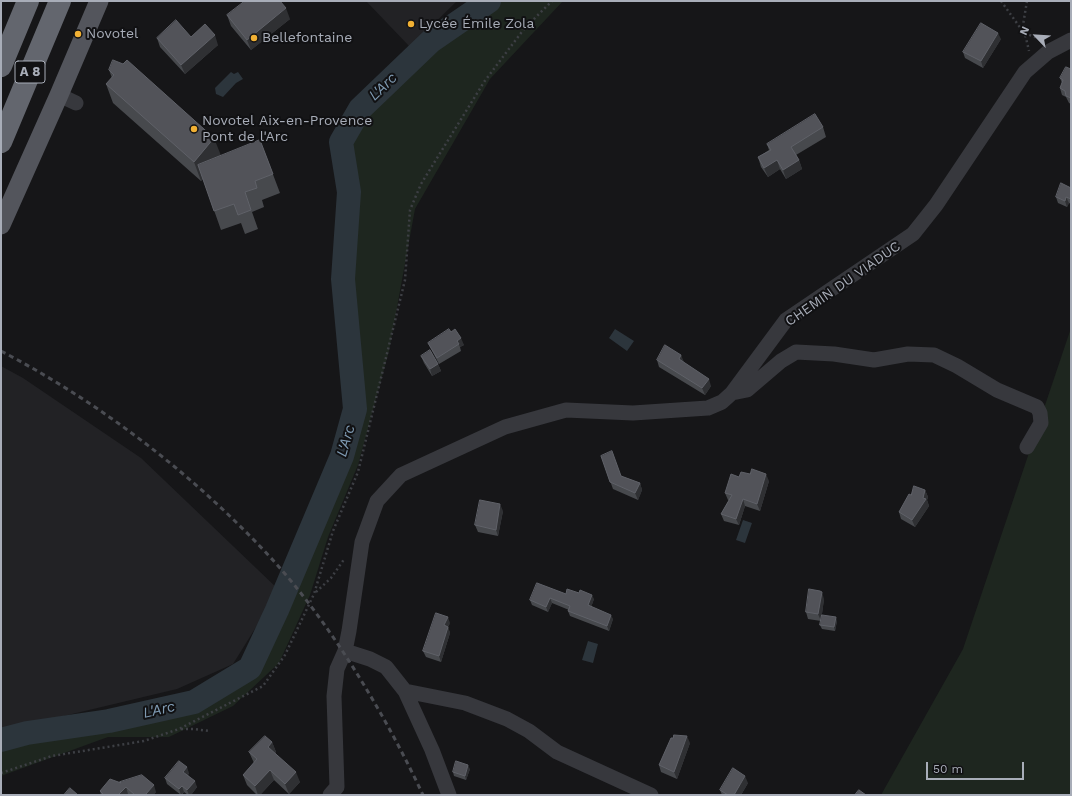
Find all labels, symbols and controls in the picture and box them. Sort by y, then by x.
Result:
place label: Lycée Émile Zola [419,16,534,32]
north arrow [1016,16,1056,56]
marker: Lycée Émile Zola [406,19,416,29]
text: N [1017,24,1032,37]
place label: Novotel [86,26,138,42]
marker: Novotel [73,29,83,39]
place label: Bellefontaine [262,30,352,46]
marker: Bellefontaine [249,33,259,43]
road number: A 8 [15,61,45,83]
water label: L'Arc [365,69,401,105]
place label: Novotel Aix-en-Provence Pont de l'Arc [202,113,372,146]
marker: Novotel Aix-en-Provence Pont de l'Arc [189,124,199,134]
street label: CHEMIN DU VIADUC [782,238,904,330]
water label: L'Arc [333,423,359,459]
water label: L'Arc [141,698,177,722]
scale bar [928,754,1026,780]
text: 50 m [933,762,963,776]

